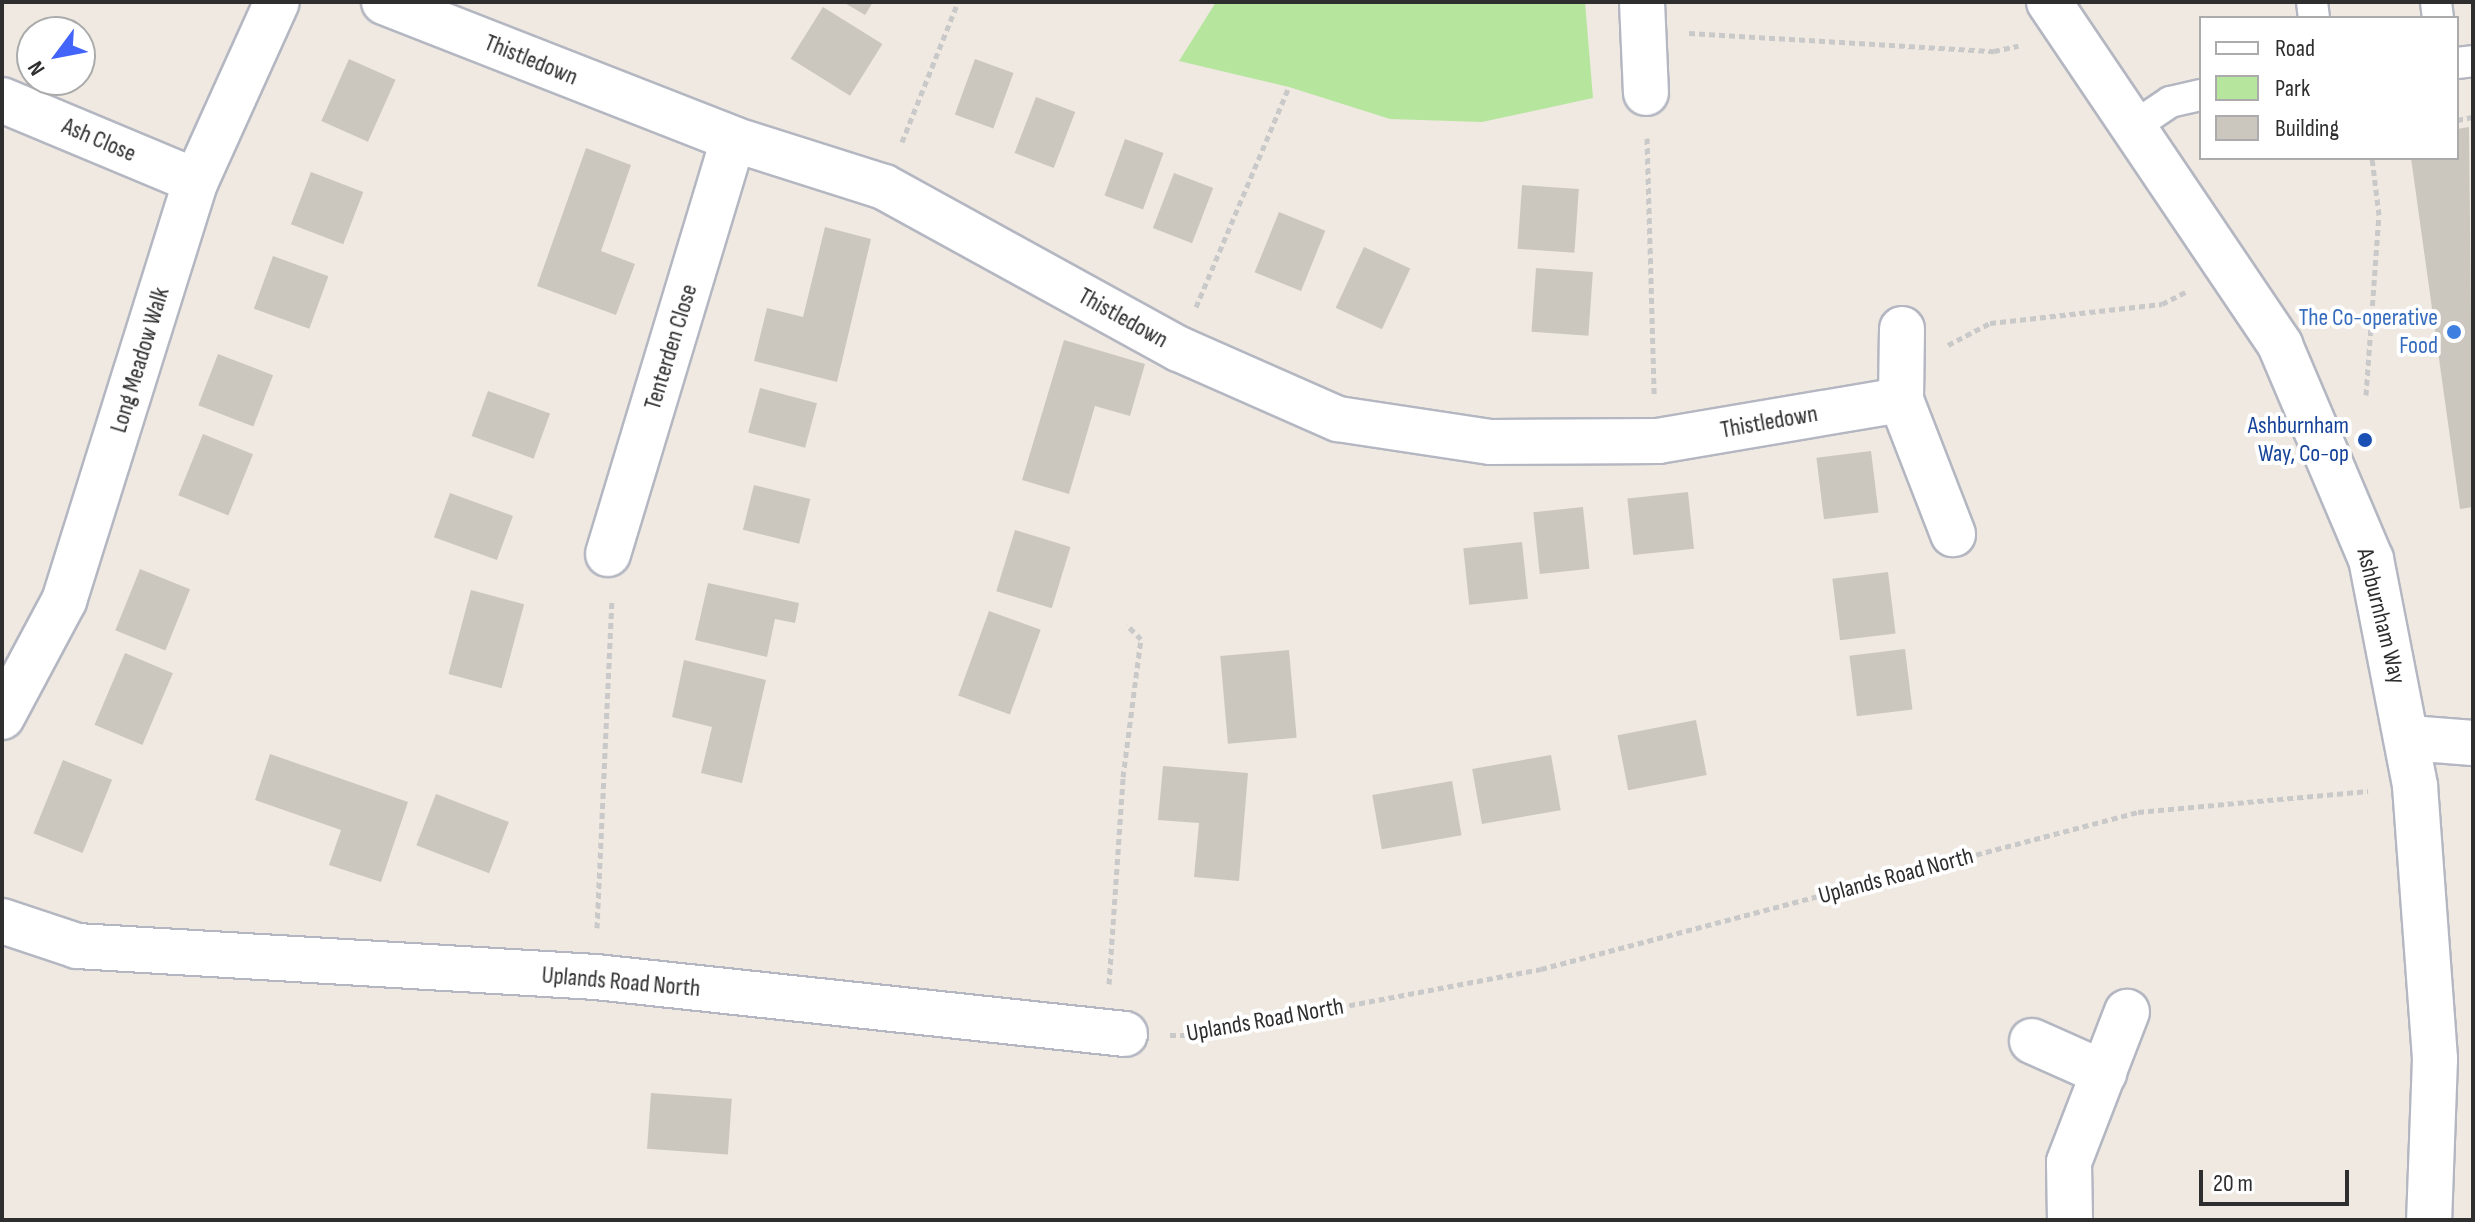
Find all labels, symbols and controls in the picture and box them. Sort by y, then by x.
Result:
north arrow [16,16,96,96]
legend [2199,16,2459,160]
street label: Thistledown [480,28,582,92]
text: Road [2275,34,2315,63]
text: N [22,56,51,80]
text: Park [2275,74,2310,103]
street label: Ash Close [58,112,140,168]
text: Building [2275,114,2339,143]
street label: Tenterden Close [638,281,704,413]
street label: Thistledown [1073,282,1173,354]
street label: Long Meadow Walk [104,284,176,436]
place label: The Co-operative Food [2299,304,2438,360]
marker: The Co-operative Food [2445,323,2463,341]
street label: Thistledown [1718,399,1820,445]
place label: Ashburnham Way, Co-op [2248,412,2349,468]
marker: Ashburnham Way, Co-op [2356,431,2374,449]
street label: Ashburnham Way [2350,545,2412,687]
street label: Uplands Road North [1815,842,1977,910]
street label: Uplands Road North [541,961,701,1003]
street label: Uplands Road North [1184,992,1346,1048]
scale bar [2203,1154,2353,1204]
text: 20 m [2213,1169,2253,1198]

